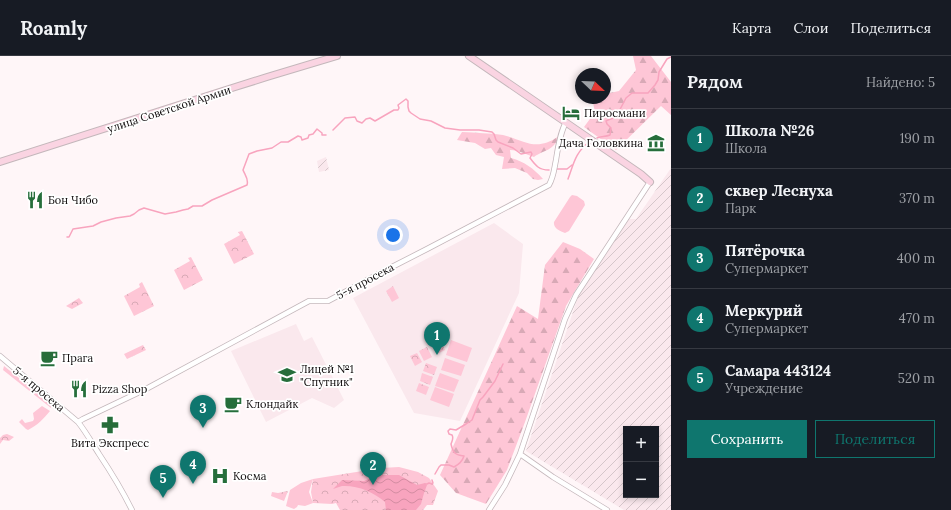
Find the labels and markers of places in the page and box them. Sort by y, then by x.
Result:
hotel icon: Пиросмани [561,103,581,123]
place label: Пиросмани [584,106,646,120]
museum icon: Дача Головкина [646,133,666,153]
place label: Дача Головкина [559,136,643,150]
restaurant icon: Бон Чибо [25,190,45,210]
place label: Бон Чибо [48,193,98,207]
pin: 1 [424,322,450,355]
cafe icon: Прага [39,348,59,368]
place label: Прага [62,351,93,365]
place label: Лицей №1 "Спутник" [300,362,354,389]
school or university icon: Лицей №1 "Спутник" [277,365,297,385]
restaurant icon: Pizza Shop [69,379,89,399]
place label: Pizza Shop [92,382,148,396]
cafe icon: Клондайк [223,394,243,414]
pin: 3 [190,395,216,428]
place label: Клондайк [246,397,298,411]
pharmacy icon: Вита Экспресс [100,415,120,435]
place label: Вита Экспресс [71,436,149,450]
pin: 4 [180,451,206,484]
pin: 2 [360,452,386,485]
pin: 5 [150,465,176,498]
hospital icon: Косма [210,466,230,486]
place label: Косма [233,469,267,483]

